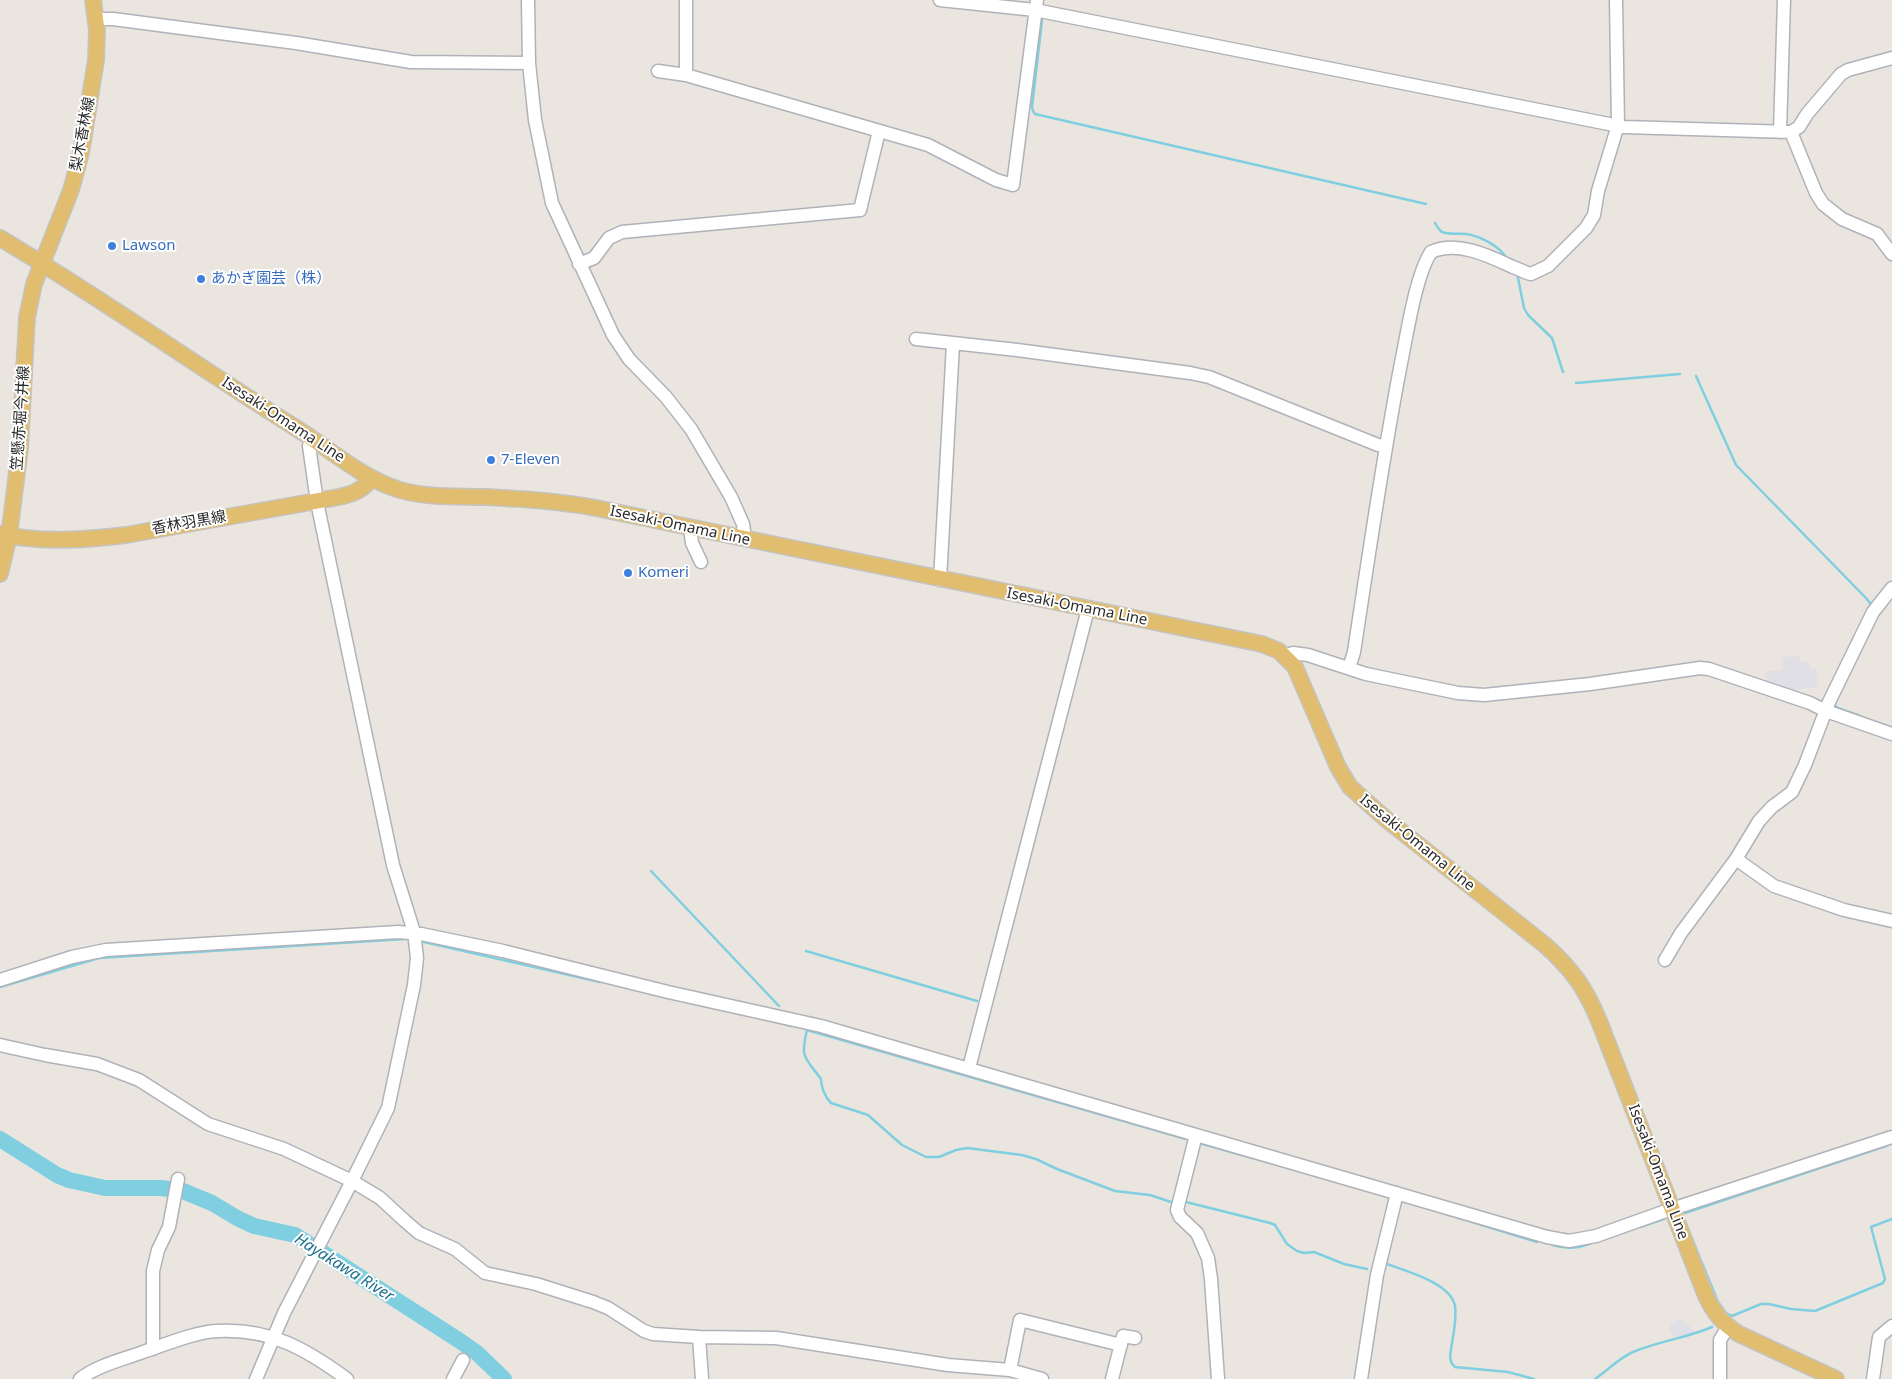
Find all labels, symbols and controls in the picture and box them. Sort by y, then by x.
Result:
street label: 梨木香林線 [67,95,99,173]
place label: Lawson [122,237,176,255]
marker: Lawson [106,240,118,252]
place label: あかぎ園芸（株） [211,270,331,288]
marker: あかぎ園芸（株） [195,273,207,285]
street label: 笠懸赤堀今井線 [8,365,34,471]
street label: Isesaki-Omama Line [218,374,348,466]
place label: 7-Eleven [501,451,560,469]
marker: 7-Eleven [485,454,497,466]
street label: Isesaki-Omama Line [608,502,752,550]
street label: 香林羽黒線 [151,508,227,538]
place label: Komeri [638,564,689,582]
marker: Komeri [622,567,634,579]
street label: Isesaki-Omama Line [1005,585,1149,629]
street label: Isesaki-Omama Line [1356,791,1478,895]
street label: Isesaki-Omama Line [1624,1102,1692,1242]
water label: Hayakawa River [291,1230,397,1306]

